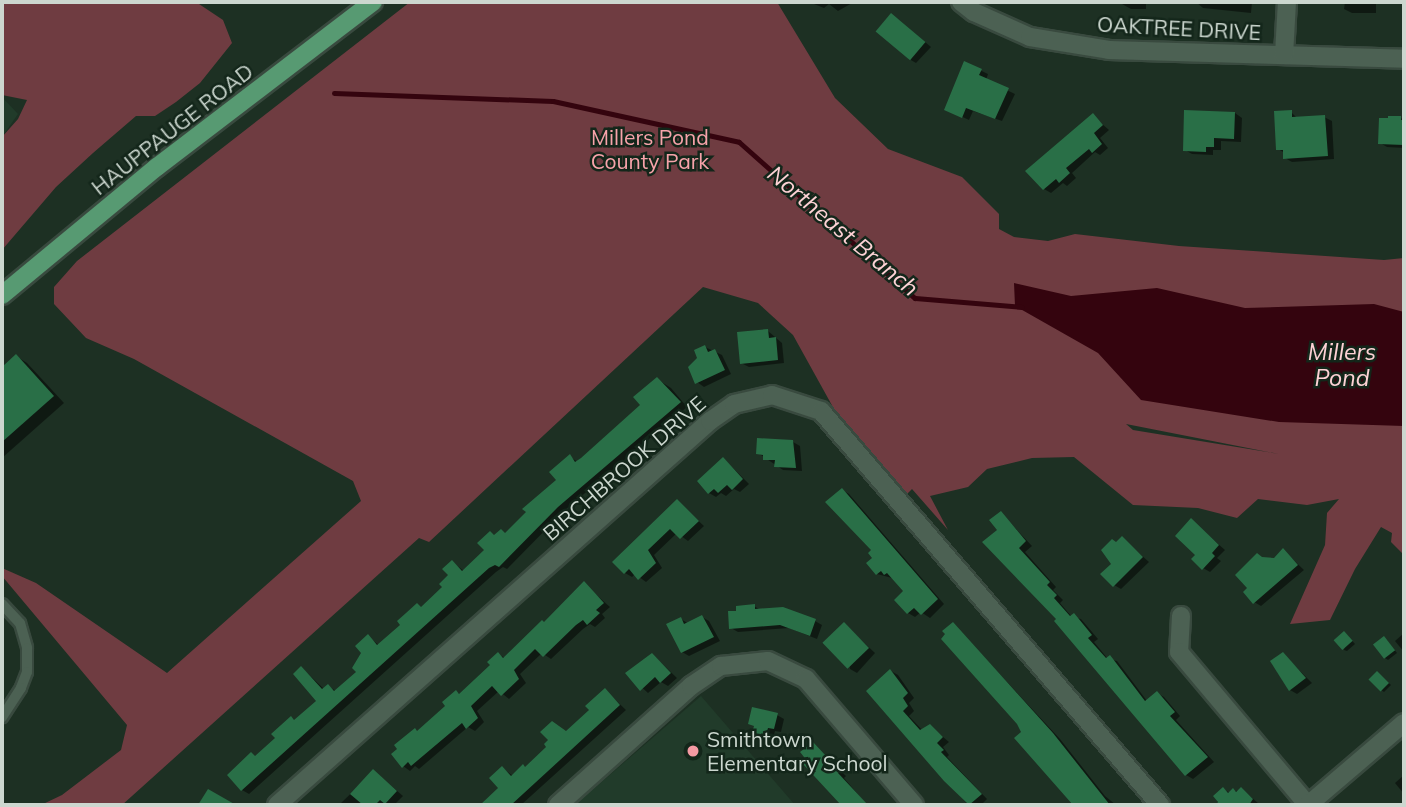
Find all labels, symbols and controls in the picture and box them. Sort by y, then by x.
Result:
street label: OAKTREE DRIVE [1096,11,1262,45]
street label: HAUPPAUGE ROAD [86,58,258,200]
park label: Millers Pond County Park [591,124,709,174]
water label: Northeast Branch [762,160,924,302]
water label: Millers Pond [1308,338,1376,392]
street label: BIRCHBROOK DRIVE [538,391,710,545]
place label: Smithtown Elementary School [707,726,888,776]
marker: Smithtown Elementary School [685,743,701,759]

